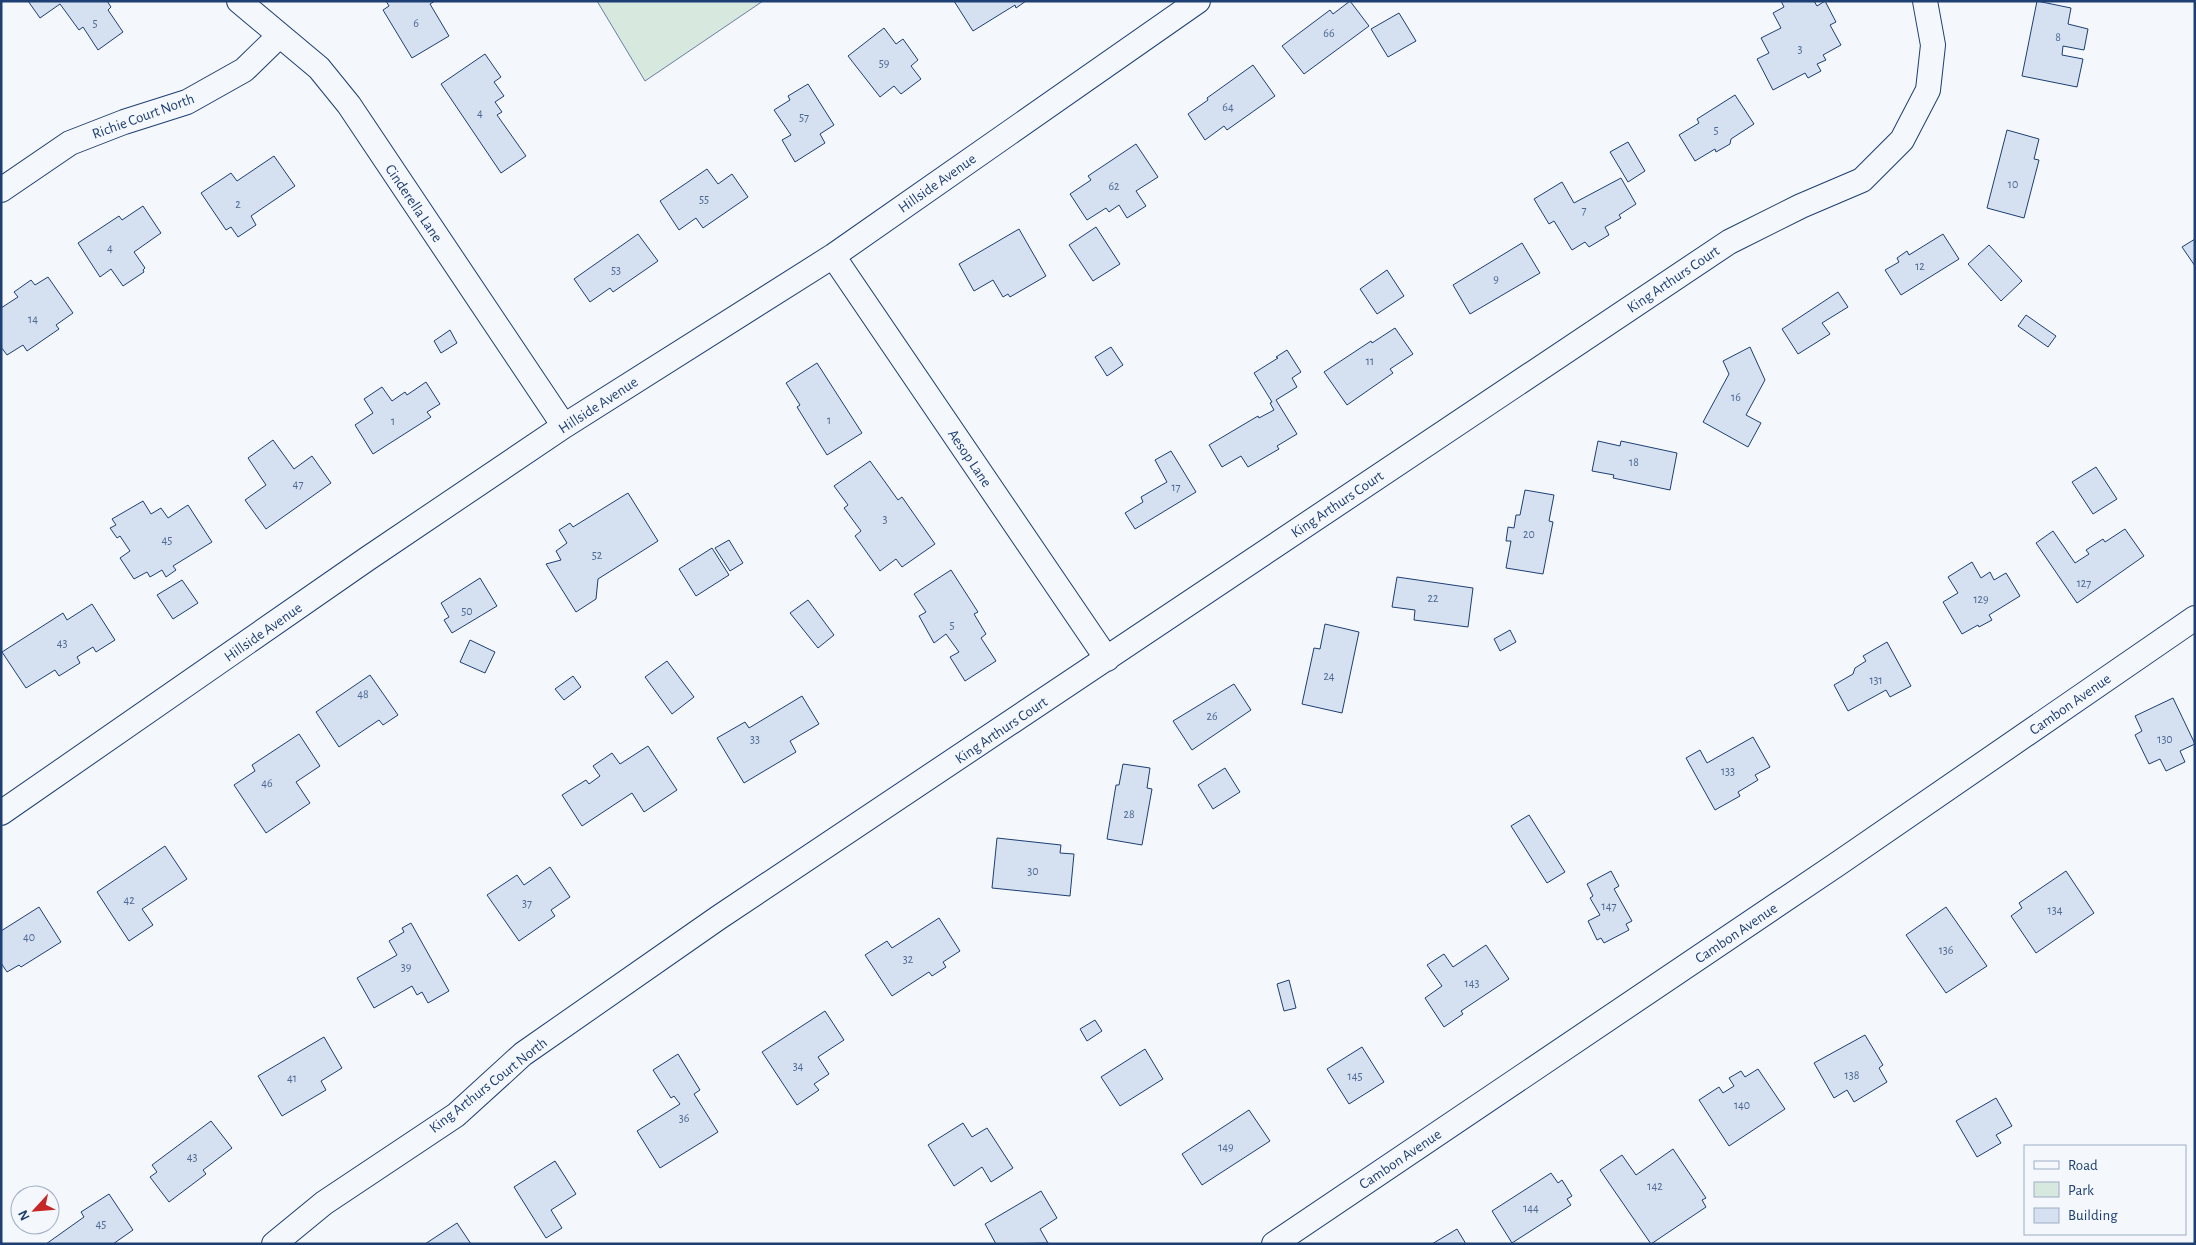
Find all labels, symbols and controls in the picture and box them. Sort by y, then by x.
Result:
house number: 5 [92,17,98,29]
house number: 6 [413,17,419,29]
house number: 66 [1323,27,1335,39]
house number: 8 [2055,31,2061,43]
house number: 3 [1798,43,1803,55]
house number: 59 [879,57,890,69]
street label: Richie Court North [90,91,196,142]
house number: 64 [1222,101,1234,113]
house number: 4 [477,107,483,119]
house number: 57 [799,111,809,123]
house number: 5 [1713,124,1719,136]
street label: Hillside Avenue [896,151,979,216]
street label: Cinderella Lane [382,162,445,245]
house number: 10 [2008,178,2018,190]
house number: 62 [1108,180,1120,192]
house number: 55 [699,193,709,205]
house number: 2 [235,198,241,210]
house number: 7 [1581,204,1587,216]
house number: 4 [107,242,113,254]
street label: King Arthurs Court [1624,243,1722,316]
house number: 12 [1915,260,1925,272]
house number: 53 [611,264,621,276]
house number: 9 [1493,273,1499,285]
house number: 14 [28,313,38,325]
house number: 11 [1366,355,1374,367]
street label: Hillside Avenue [556,374,641,437]
house number: 16 [1731,391,1741,403]
house number: 1 [827,414,831,426]
house number: 1 [391,415,395,427]
street label: Aesop Lane [945,427,994,490]
house number: 18 [1629,456,1639,468]
street label: King Arthurs Court [1288,468,1386,541]
house number: 47 [293,478,303,490]
house number: 17 [1171,481,1181,493]
house number: 3 [883,513,888,525]
house number: 20 [1523,528,1535,540]
house number: 45 [162,534,172,546]
house number: 52 [592,549,603,561]
house number: 127 [2077,577,2091,589]
house number: 22 [1428,592,1439,604]
house number: 129 [1973,593,1989,605]
street label: Hillside Avenue [222,600,305,665]
house number: 50 [461,605,473,617]
house number: 5 [949,619,955,631]
house number: 43 [57,637,67,649]
house number: 24 [1323,670,1335,682]
street label: Cambon Avenue [2027,671,2114,738]
house number: 131 [1869,674,1883,686]
house number: 48 [357,688,369,700]
street label: King Arthurs Court [952,694,1050,767]
house number: 26 [1206,710,1218,722]
house number: 33 [750,733,760,745]
house number: 130 [2157,733,2173,745]
house number: 133 [1721,765,1735,777]
house number: 46 [261,777,273,789]
house number: 28 [1123,808,1135,820]
house number: 30 [1027,865,1039,877]
house number: 42 [123,894,135,906]
house number: 37 [522,897,532,909]
house number: 147 [1602,900,1616,912]
street label: Cambon Avenue [1693,900,1780,966]
house number: 134 [2048,904,2063,916]
house number: 40 [23,931,35,943]
house number: 136 [1939,944,1954,956]
house number: 32 [903,953,914,965]
house number: 39 [401,961,412,973]
house number: 143 [1465,977,1479,989]
street label: King Arthurs Court North [427,1035,550,1136]
house number: 34 [793,1060,804,1072]
house number: 138 [1845,1069,1860,1081]
house number: 145 [1348,1070,1362,1082]
house number: 41 [287,1072,297,1084]
house number: 140 [1734,1099,1750,1111]
house number: 36 [679,1112,690,1124]
street label: Cambon Avenue [1357,1126,1444,1192]
house number: 149 [1218,1141,1234,1153]
legend [2024,1145,2186,1235]
house number: 43 [187,1151,197,1163]
text: Road [2068,1158,2098,1173]
house number: 142 [1647,1180,1663,1192]
text: Park [2068,1183,2094,1198]
north arrow [10,1185,60,1235]
house number: 144 [1523,1202,1539,1214]
text: N [16,1208,33,1223]
text: Building [2068,1208,2118,1223]
house number: 45 [96,1218,106,1230]

